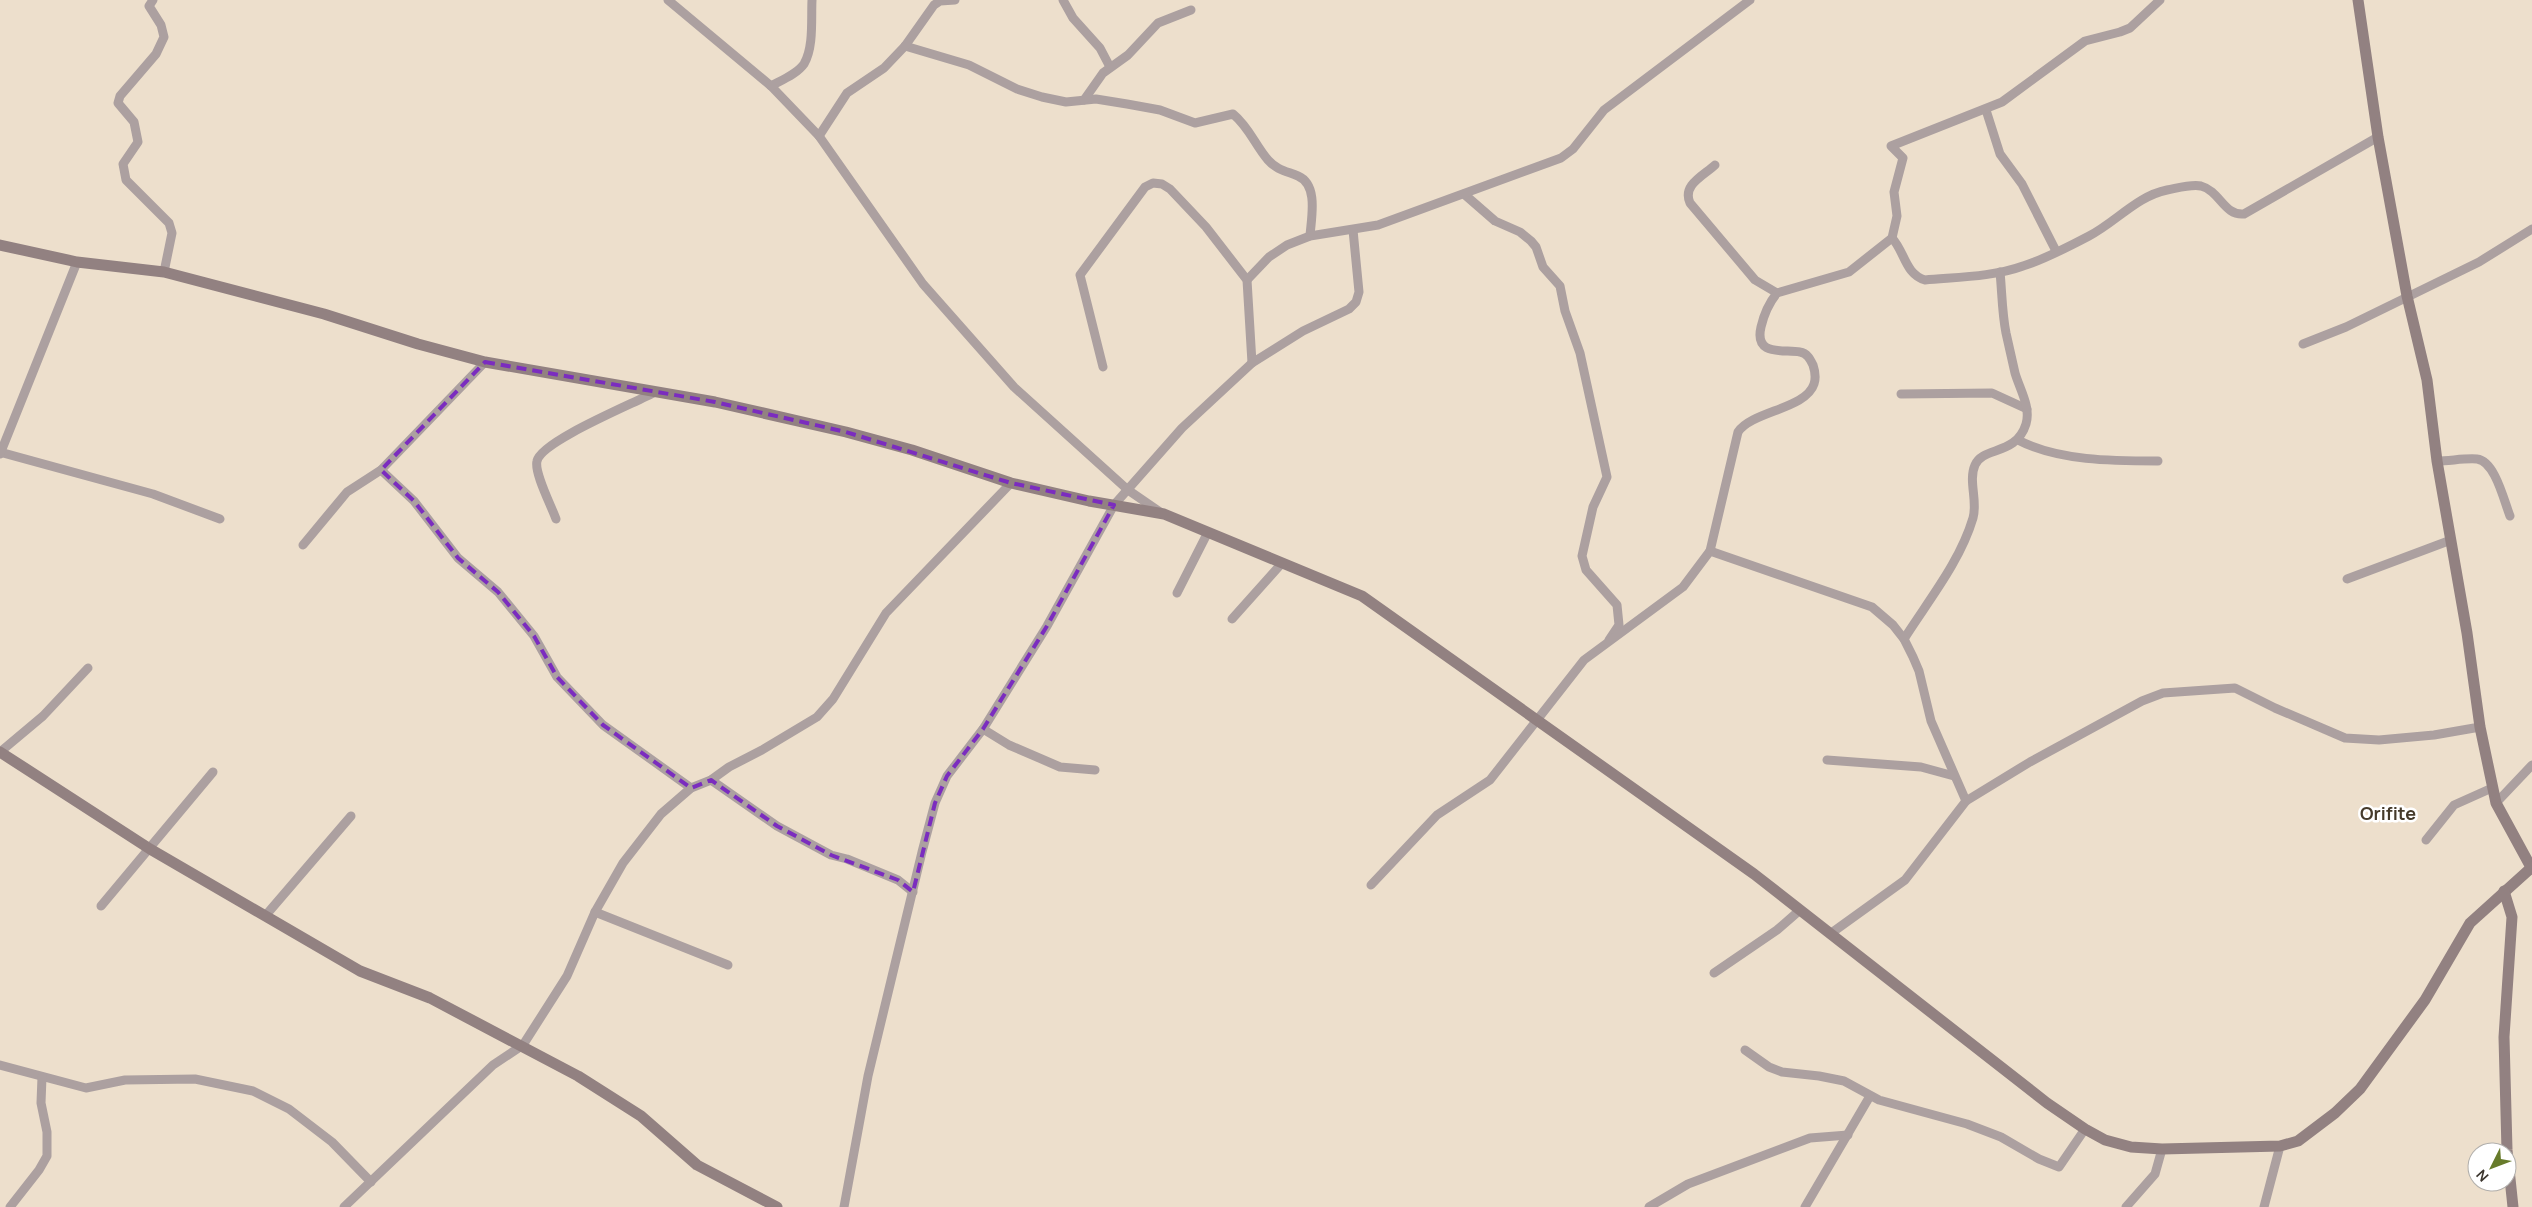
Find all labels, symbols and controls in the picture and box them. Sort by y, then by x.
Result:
district label: Orifite [2360,801,2416,825]
north arrow [2467,1142,2517,1192]
text: N [2472,1166,2492,1186]

